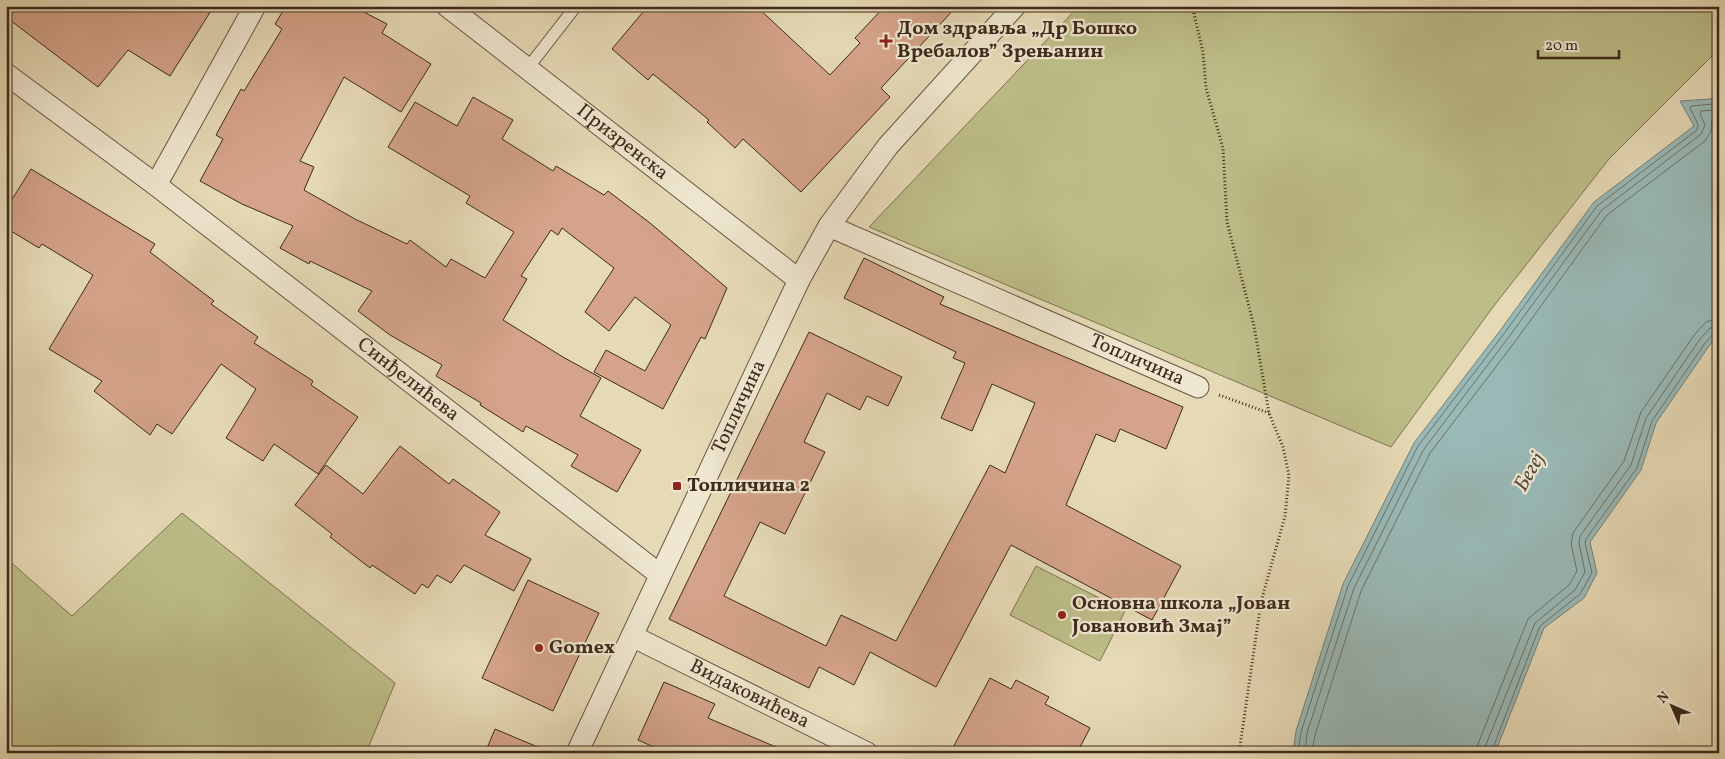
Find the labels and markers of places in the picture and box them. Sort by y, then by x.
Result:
place label: Дом здравља „Др Бошко Вребалов” Зрењанин [897,15,1137,66]
marker: Дом здравља „Др Бошко Вребалов” Зрењанин [879,34,893,48]
place label: Топличина 2 [687,472,810,500]
marker: Топличина 2 [671,480,683,492]
place label: Основна школа „Јован Јовановић Змај” [1071,590,1290,641]
marker: Основна школа „Јован Јовановић Змај” [1056,609,1068,621]
place label: Gomex [549,634,615,662]
marker: Gomex [533,642,545,654]

